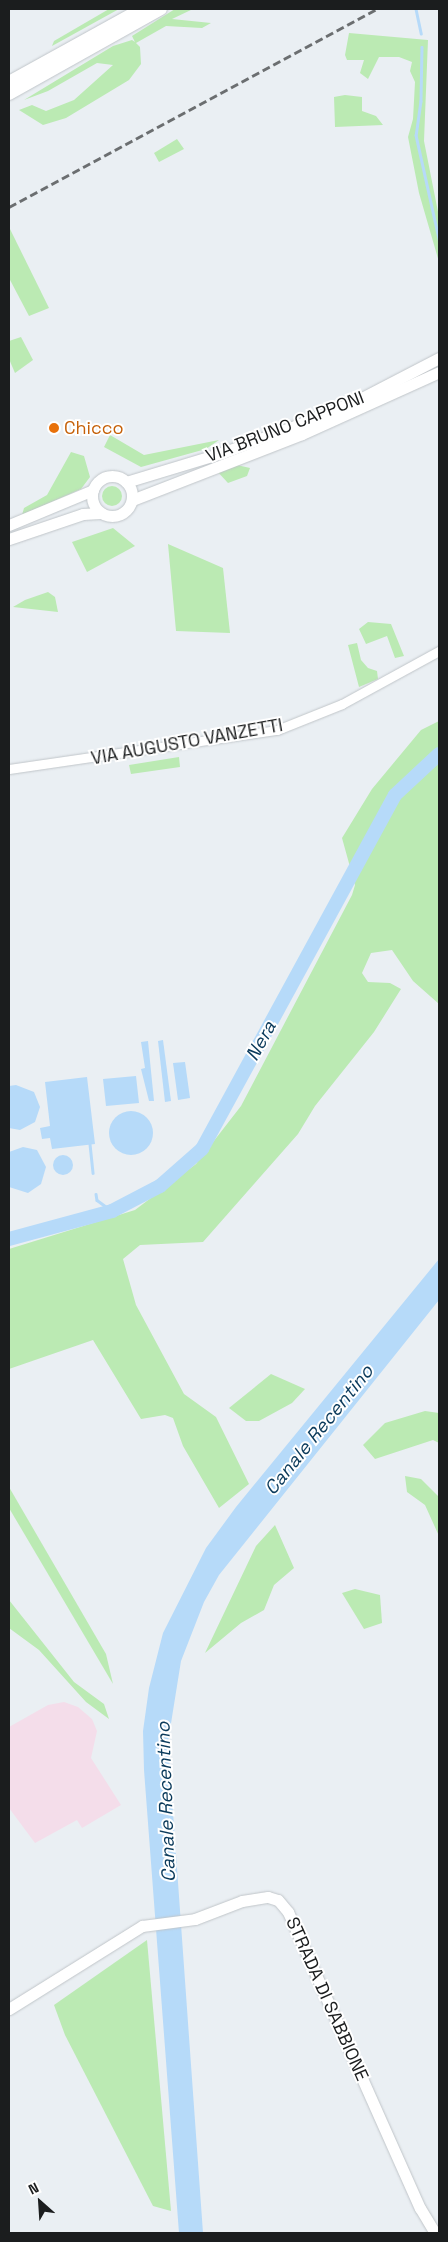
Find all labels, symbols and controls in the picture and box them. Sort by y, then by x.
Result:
street label: VIA BRUNO CAPPONI [203,387,367,467]
place label: Chicco [64,417,124,439]
marker: Chicco [48,422,60,434]
street label: VIA AUGUSTO VANZETTI [89,714,285,770]
water label: Nera [241,1017,281,1065]
water label: Canale Recentino [260,1360,378,1500]
water label: Canale Recentino [152,1721,180,1883]
street label: STRADA DI SABBIONE [281,1914,373,2084]
north arrow [15,2177,65,2227]
text: N [25,2178,42,2199]

